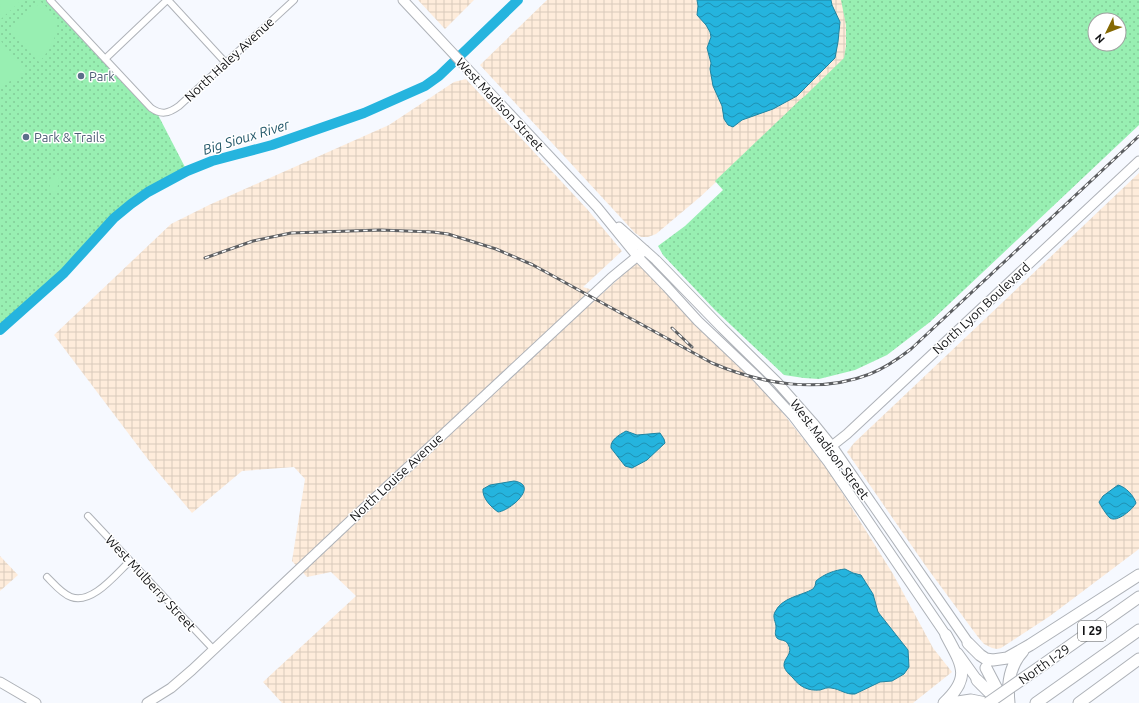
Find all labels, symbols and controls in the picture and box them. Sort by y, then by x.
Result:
north arrow [1087,12,1127,52]
street label: North Haley Avenue [182,14,276,104]
text: N [1092,32,1107,46]
street label: West Madison Street [453,55,547,153]
place label: Park [89,69,115,83]
marker: Park [76,71,86,81]
water label: Big Sioux River [201,116,292,158]
place label: Park & Trails [34,130,105,144]
marker: Park & Trails [21,132,31,142]
street label: North Lyon Boulevard [930,259,1032,357]
street label: West Madison Street [788,396,872,502]
street label: North Louise Avenue [347,430,445,524]
street label: West Mulberry Street [103,532,199,634]
road number: I 29 [1078,621,1106,641]
street label: North I-29 [1016,641,1072,687]

